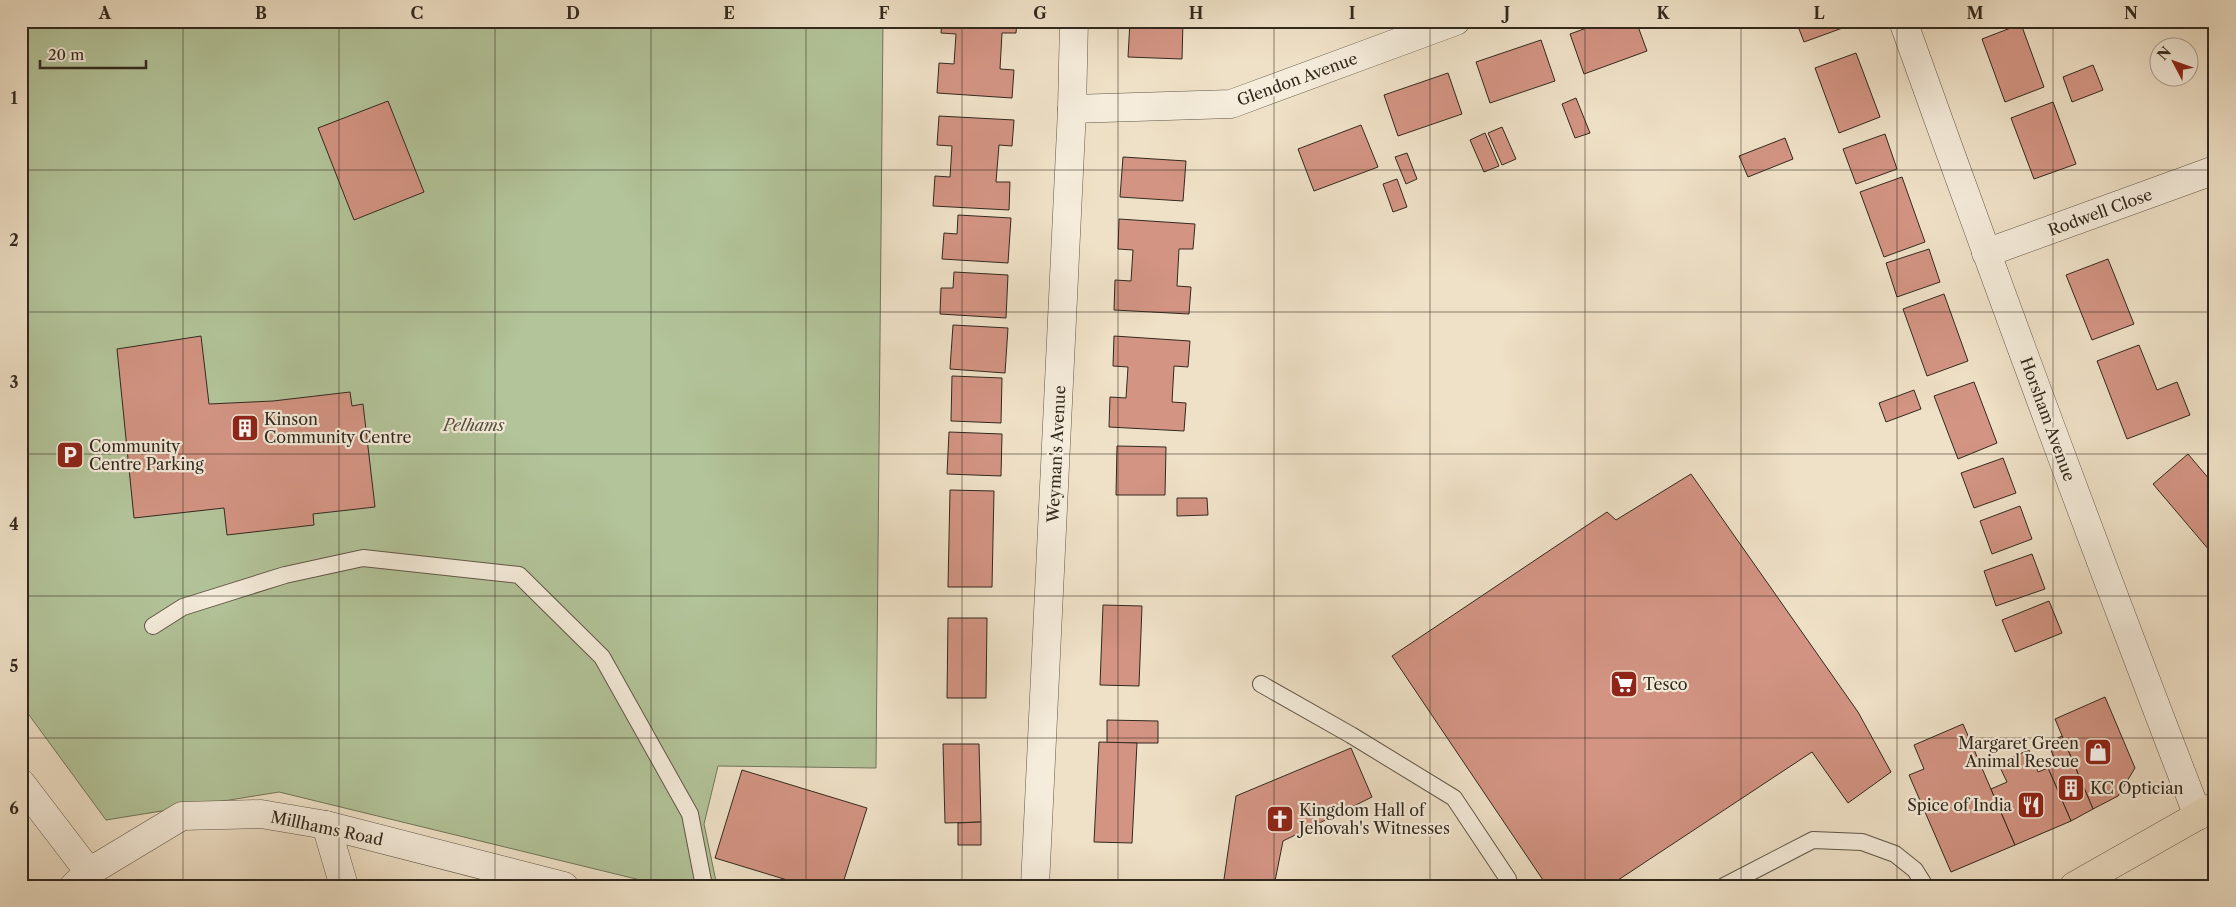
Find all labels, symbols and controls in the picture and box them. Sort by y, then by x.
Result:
text: A [98,3,112,23]
text: B [255,3,267,23]
text: C [411,3,423,23]
text: D [566,3,580,23]
text: E [723,3,735,23]
text: F [879,3,890,23]
text: G [1033,3,1047,23]
text: H [1189,3,1203,23]
text: I [1349,3,1356,23]
text: J [1501,3,1510,23]
text: K [1657,3,1671,23]
text: L [1813,3,1825,23]
text: M [1967,3,1984,23]
text: N [2124,3,2138,23]
scale bar [40,38,146,70]
north arrow [2148,38,2198,88]
text: N [2153,43,2175,64]
text: 20 m [48,45,84,64]
street label: Glendon Avenue [1234,48,1360,110]
text: 1 [10,88,18,108]
street label: Rodwell Close [2045,184,2155,240]
text: 2 [9,230,19,250]
street label: Horsham Avenue [2016,354,2080,484]
text: 3 [9,372,19,392]
street label: Weyman's Avenue [1042,385,1070,524]
place label: Kinson Community Centre [264,409,412,447]
building icon: Kinson Community Centre [230,413,260,443]
park label: Pelhams [441,415,505,435]
place label: Community Centre Parking [89,436,204,474]
parking icon: Community Centre Parking [55,440,85,470]
text: 4 [9,514,19,534]
text: 5 [10,656,19,676]
supermarket icon: Tesco [1609,669,1639,699]
place label: Tesco [1643,674,1688,694]
place label: Margaret Green Animal Rescue [1958,733,2079,771]
shop icon: Margaret Green Animal Rescue [2083,737,2113,767]
building icon: KC Optician [2056,773,2086,803]
place label: KC Optician [2090,778,2184,798]
restaurant icon: Spice of India [2016,790,2046,820]
place label: Spice of India [1907,795,2013,815]
text: 6 [9,798,19,818]
place label: Kingdom Hall of Jehovah's Witnesses [1296,800,1450,838]
church icon: Kingdom Hall of Jehovah's Witnesses [1265,804,1295,834]
street label: Millhams Road [269,806,385,850]

